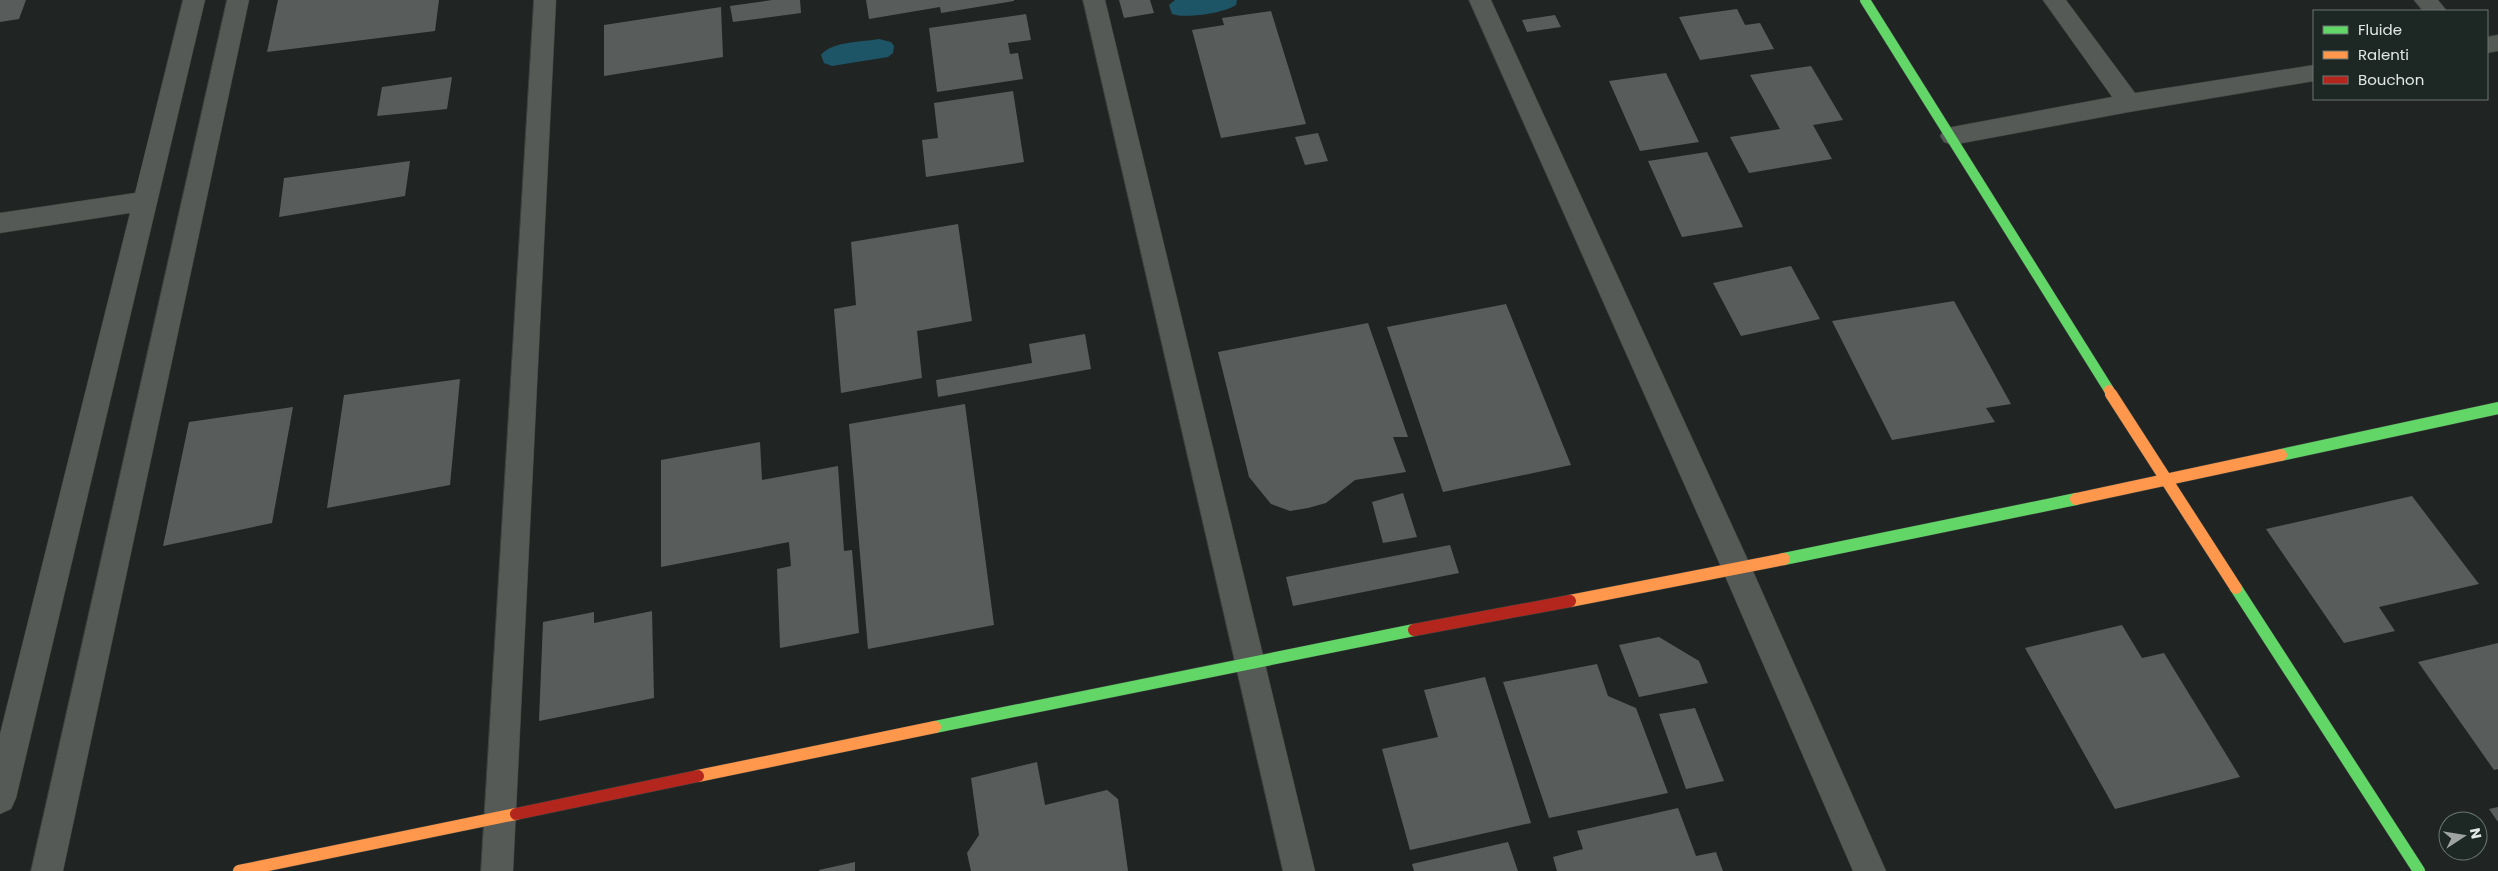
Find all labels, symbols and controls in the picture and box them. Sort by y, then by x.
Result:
legend [2313,10,2488,100]
text: Fluide [2358,19,2402,40]
text: Ralenti [2358,44,2409,65]
text: Bouchon [2358,69,2424,90]
north arrow [2438,811,2488,861]
text: N [2465,826,2487,841]

